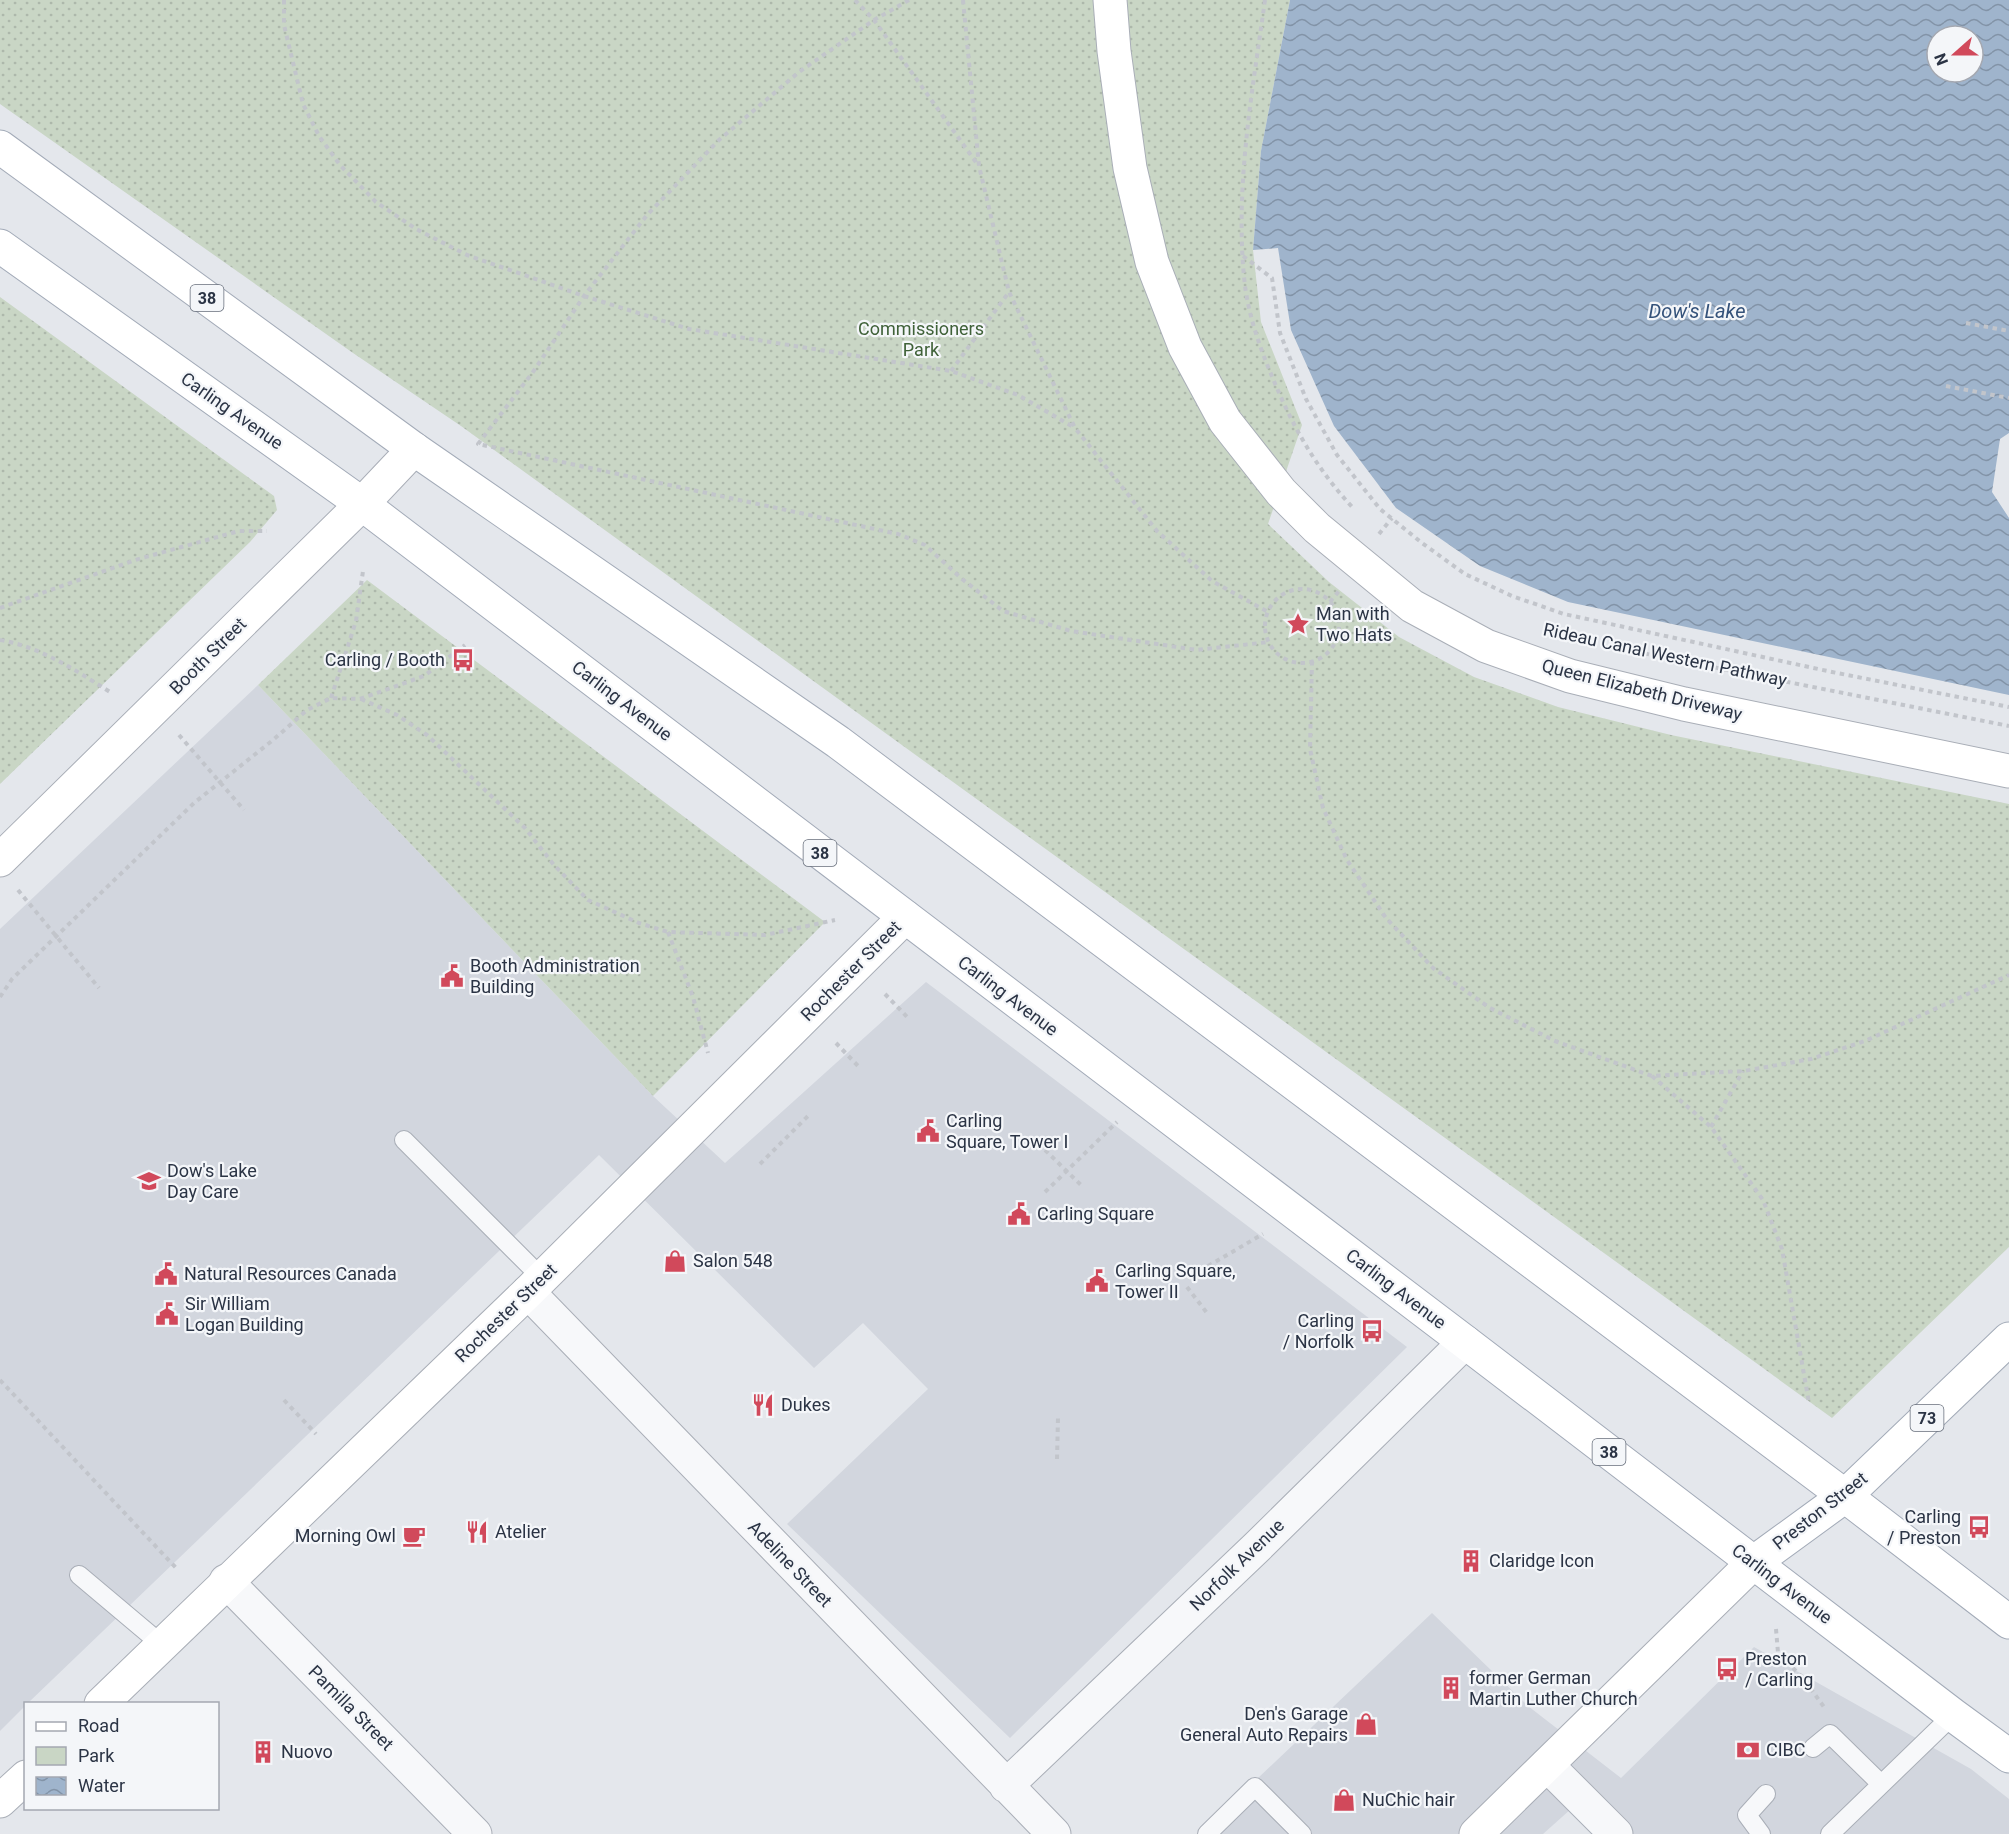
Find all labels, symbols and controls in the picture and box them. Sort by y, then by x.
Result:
north arrow [1925,24,1985,84]
text: N [1931,51,1952,68]
road number: 38 [190,285,224,311]
water label: Dow's Lake [1649,299,1745,323]
park label: Commissioners Park [858,318,984,360]
street label: Carling Avenue [177,368,287,454]
place label: Man with Two Hats [1316,603,1392,645]
place icon: Man with Two Hats [1285,611,1311,637]
street label: Booth Street [165,613,250,698]
street label: Rideau Canal Western Pathway [1541,618,1789,691]
bus stop icon: Carling / Booth [450,647,476,673]
place label: Carling / Booth [325,649,445,670]
street label: Queen Elizabeth Driveway [1540,654,1745,725]
street label: Carling Avenue [568,656,676,745]
road number: 38 [804,840,836,866]
street label: Rochester Street [796,916,905,1025]
street label: Carling Avenue [954,951,1062,1040]
place label: Booth Administration Building [470,955,640,997]
public building icon: Booth Administration Building [439,963,465,989]
place label: Carling Square, Tower I [946,1110,1068,1152]
public building icon: Carling Square, Tower I [915,1118,941,1144]
place label: Dow's Lake Day Care [167,1160,257,1202]
school or university icon: Dow's Lake Day Care [136,1168,162,1194]
public building icon: Carling Square [1006,1201,1032,1227]
place label: Carling Square [1037,1203,1154,1224]
street label: Carling Avenue [1342,1244,1450,1333]
shop icon: Salon 548 [662,1248,688,1274]
place label: Salon 548 [693,1250,773,1271]
street label: Rochester Street [451,1259,561,1366]
place label: Carling Square, Tower II [1115,1260,1236,1302]
public building icon: Natural Resources Canada [153,1261,179,1287]
place label: Natural Resources Canada [184,1263,397,1284]
public building icon: Carling Square, Tower II [1084,1268,1110,1294]
place label: Sir William Logan Building [185,1293,304,1335]
public building icon: Sir William Logan Building [154,1301,180,1327]
place label: Carling / Norfolk [1283,1310,1355,1352]
bus stop icon: Carling / Norfolk [1359,1318,1385,1344]
restaurant icon: Dukes [750,1392,776,1418]
place label: Dukes [781,1394,831,1415]
road number: 73 [1910,1405,1944,1431]
road number: 38 [1592,1439,1626,1465]
street label: Preston Street [1768,1467,1871,1554]
place label: Carling / Preston [1887,1506,1961,1548]
street label: Norfolk Avenue [1185,1514,1288,1615]
bus stop icon: Carling / Preston [1966,1514,1992,1540]
street label: Adeline Street [744,1516,837,1611]
restaurant icon: Atelier [464,1519,490,1545]
place label: Atelier [495,1521,546,1542]
cafe icon: Morning Owl [401,1523,427,1549]
place label: Morning Owl [295,1525,396,1546]
street label: Carling Avenue [1728,1539,1836,1628]
building icon: Claridge Icon [1458,1548,1484,1574]
place label: Claridge Icon [1489,1550,1594,1571]
place label: Preston / Carling [1745,1648,1813,1690]
bus stop icon: Preston / Carling [1714,1656,1740,1682]
street label: Pamilla Street [304,1661,398,1755]
place label: former German Martin Luther Church [1469,1667,1638,1709]
building icon: former German Martin Luther Church [1438,1675,1464,1701]
legend [24,1702,219,1810]
place label: Den's Garage General Auto Repairs [1180,1703,1348,1745]
shop icon: Den's Garage General Auto Repairs [1353,1711,1379,1737]
text: Road [78,1715,119,1736]
bank icon: CIBC [1735,1737,1761,1763]
building icon: Nuovo [250,1739,276,1765]
place label: CIBC [1766,1739,1806,1760]
place label: Nuovo [281,1741,333,1762]
text: Park [78,1745,115,1766]
text: Water [78,1775,125,1796]
shop icon: NuChic hair [1331,1787,1357,1813]
place label: NuChic hair [1362,1789,1455,1810]

